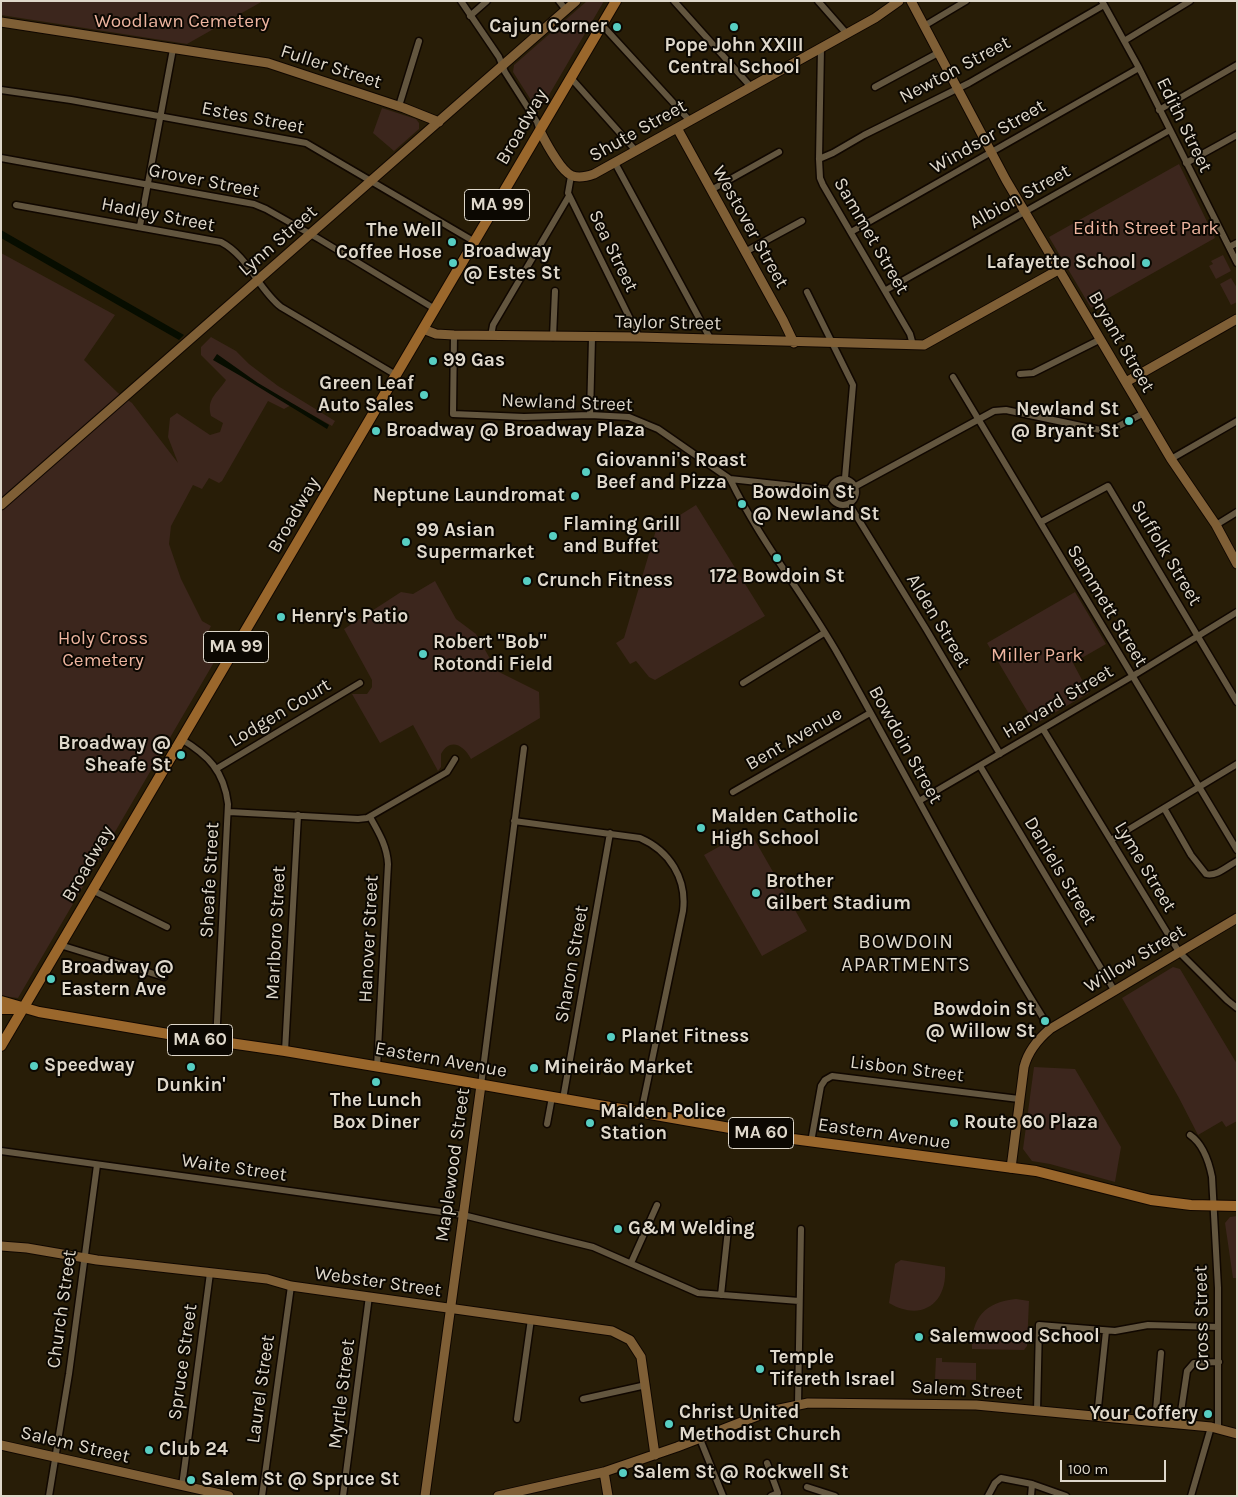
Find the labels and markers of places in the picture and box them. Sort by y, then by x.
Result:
place label: Cajun Corner [489,16,607,38]
marker: Cajun Corner [611,21,623,33]
marker: Pope John XXIII Central School [728,21,740,33]
place label: Pope John XXIII Central School [664,35,804,79]
place label: The Well Coffee Hose [336,220,442,264]
marker: The Well Coffee Hose [446,236,458,248]
place label: Broadway @ Estes St [463,241,560,285]
place label: Lafayette School [987,252,1136,274]
marker: Broadway @ Estes St [447,257,459,269]
marker: Lafayette School [1140,257,1152,269]
place label: 99 Gas [443,350,505,372]
marker: 99 Gas [427,355,439,367]
place label: Green Leaf Auto Sales [318,373,414,417]
marker: Green Leaf Auto Sales [418,389,430,401]
place label: Newland St @ Bryant St [1010,399,1119,443]
marker: Newland St @ Bryant St [1123,415,1135,427]
place label: Broadway @ Broadway Plaza [386,420,645,442]
marker: Broadway @ Broadway Plaza [370,425,382,437]
place label: Giovanni's Roast Beef and Pizza [596,450,747,494]
marker: Giovanni's Roast Beef and Pizza [580,466,592,478]
place label: Bowdoin St @ Newland St [752,482,879,526]
place label: Neptune Laundromat [373,485,565,507]
marker: Neptune Laundromat [569,490,581,502]
marker: Bowdoin St @ Newland St [736,498,748,510]
place label: Flaming Grill and Buffet [563,514,680,558]
place label: 99 Asian Supermarket [416,520,535,564]
marker: Flaming Grill and Buffet [547,530,559,542]
marker: 99 Asian Supermarket [400,536,412,548]
marker: 172 Bowdoin St [771,552,783,564]
place label: 172 Bowdoin St [710,566,844,588]
place label: Crunch Fitness [537,570,673,592]
marker: Crunch Fitness [521,575,533,587]
place label: Henry's Patio [291,606,408,628]
marker: Henry's Patio [275,611,287,623]
place label: Robert "Bob" Rotondi Field [433,632,553,676]
marker: Robert "Bob" Rotondi Field [417,648,429,660]
place label: Broadway @ Sheafe St [58,733,171,777]
marker: Broadway @ Sheafe St [175,749,187,761]
place label: Malden Catholic High School [711,806,858,850]
marker: Malden Catholic High School [695,822,707,834]
place label: Brother Gilbert Stadium [766,871,911,915]
marker: Brother Gilbert Stadium [750,887,762,899]
place label: Broadway @ Eastern Ave [61,957,174,1001]
marker: Broadway @ Eastern Ave [45,973,57,985]
place label: Bowdoin St @ Willow St [925,999,1035,1043]
marker: Bowdoin St @ Willow St [1039,1015,1051,1027]
place label: Planet Fitness [621,1026,749,1048]
marker: Planet Fitness [605,1031,617,1043]
place label: Speedway [44,1055,135,1077]
place label: Mineirão Market [544,1057,693,1079]
marker: Speedway [28,1060,40,1072]
marker: Dunkin' [185,1061,197,1073]
marker: Mineirão Market [528,1062,540,1074]
place label: Dunkin' [156,1075,226,1097]
marker: The Lunch Box Diner [370,1076,382,1088]
place label: The Lunch Box Diner [330,1090,422,1134]
place label: Malden Police Station [600,1101,726,1145]
place label: Route 60 Plaza [964,1112,1098,1134]
marker: Malden Police Station [584,1117,596,1129]
marker: Route 60 Plaza [948,1117,960,1129]
place label: G&M Welding [628,1218,754,1240]
marker: G&M Welding [612,1223,624,1235]
place label: Salemwood School [929,1326,1100,1348]
marker: Salemwood School [913,1331,925,1343]
place label: Temple Tifereth Israel [770,1347,895,1391]
marker: Temple Tifereth Israel [754,1363,766,1375]
place label: Christ United Methodist Church [679,1402,841,1446]
place label: Your Coffery [1090,1403,1198,1425]
marker: Your Coffery [1202,1408,1214,1420]
marker: Christ United Methodist Church [663,1418,675,1430]
place label: Club 24 [159,1439,228,1461]
marker: Club 24 [143,1444,155,1456]
place label: Salem St @ Rockwell St [633,1462,848,1484]
marker: Salem St @ Rockwell St [617,1467,629,1479]
place label: Salem St @ Spruce St [201,1469,399,1491]
marker: Salem St @ Spruce St [185,1474,197,1486]

